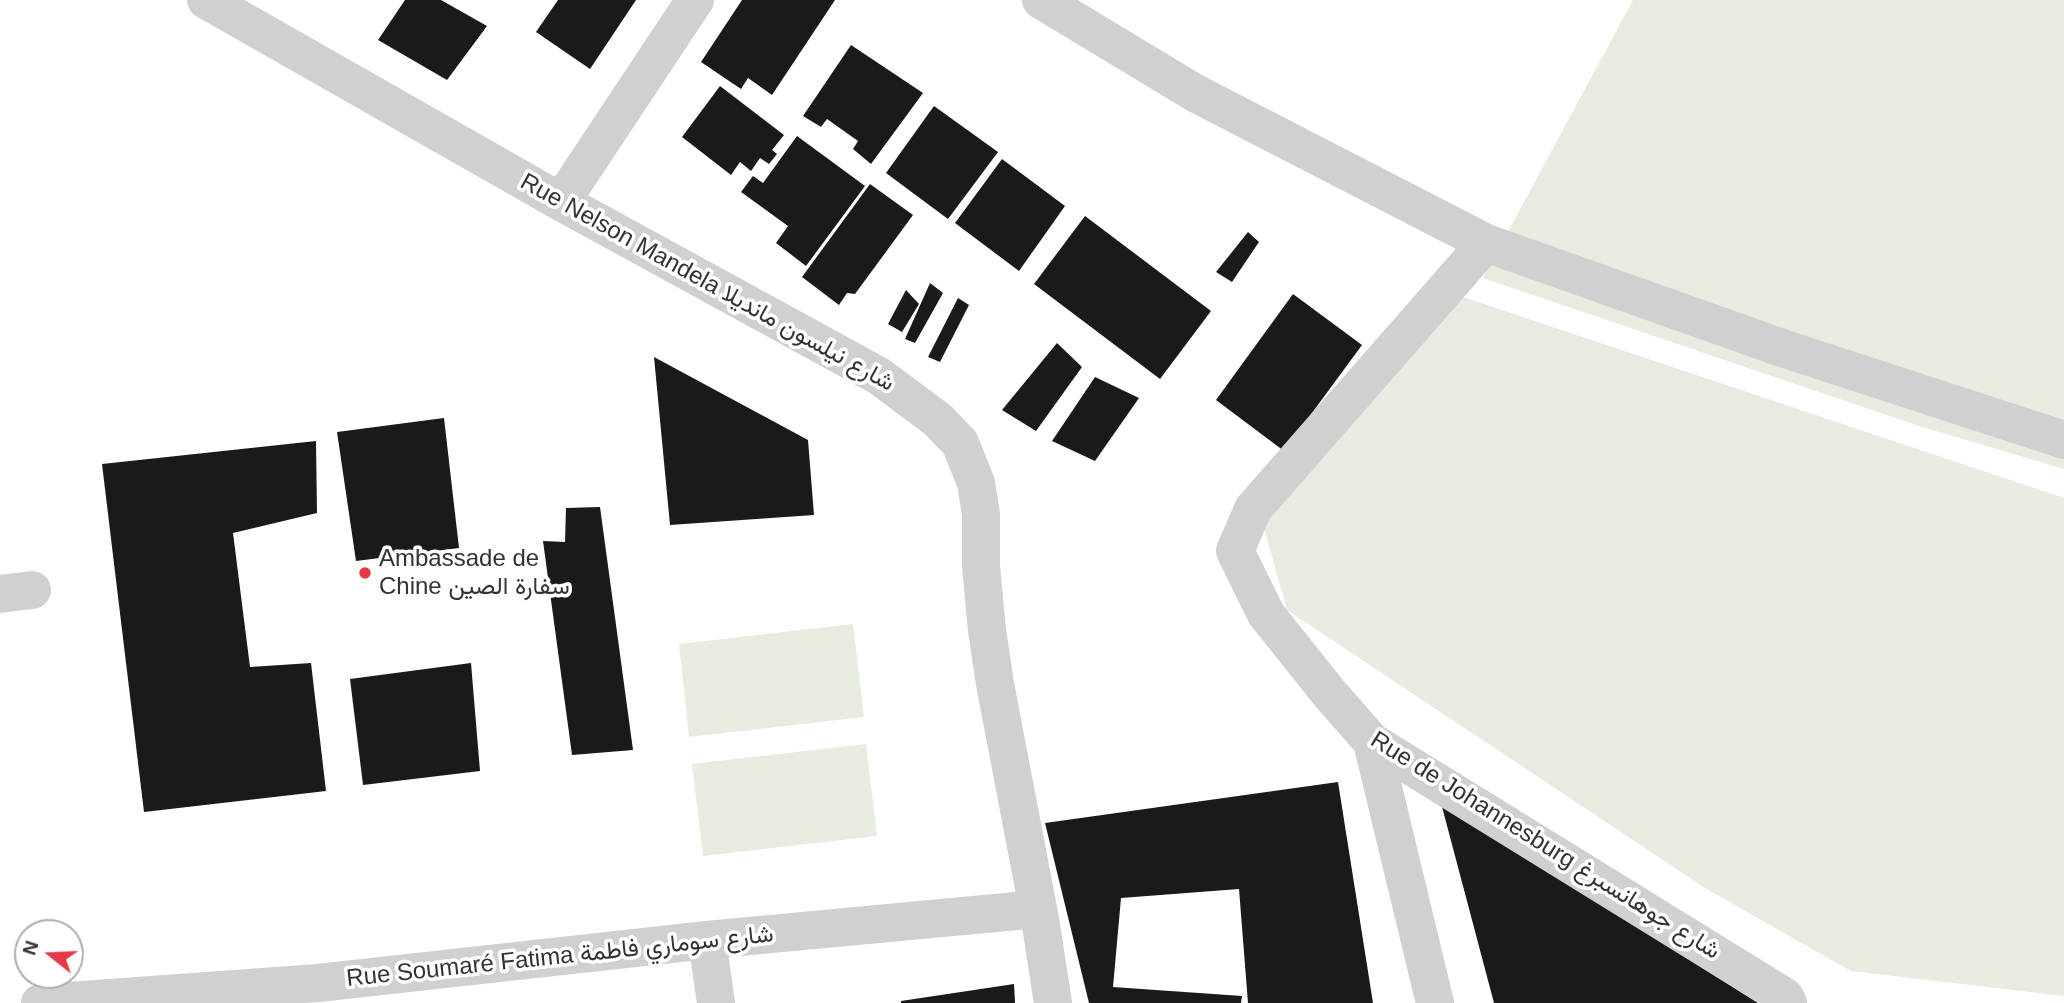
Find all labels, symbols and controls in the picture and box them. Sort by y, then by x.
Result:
street label: Rue Nelson Mandela شارع نيلسون مانديلا [515,168,899,398]
place label: Ambassade de Chine سفارة الصين [379,545,570,601]
marker: Ambassade de Chine سفارة الصين [357,565,373,581]
street label: Rue de Johannesburg شارع جوهانسبرغ [1365,726,1725,966]
north arrow [14,919,84,989]
street label: Rue Soumaré Fatima شارع سوماري فاطمة [345,920,775,994]
text: N [18,938,43,958]

